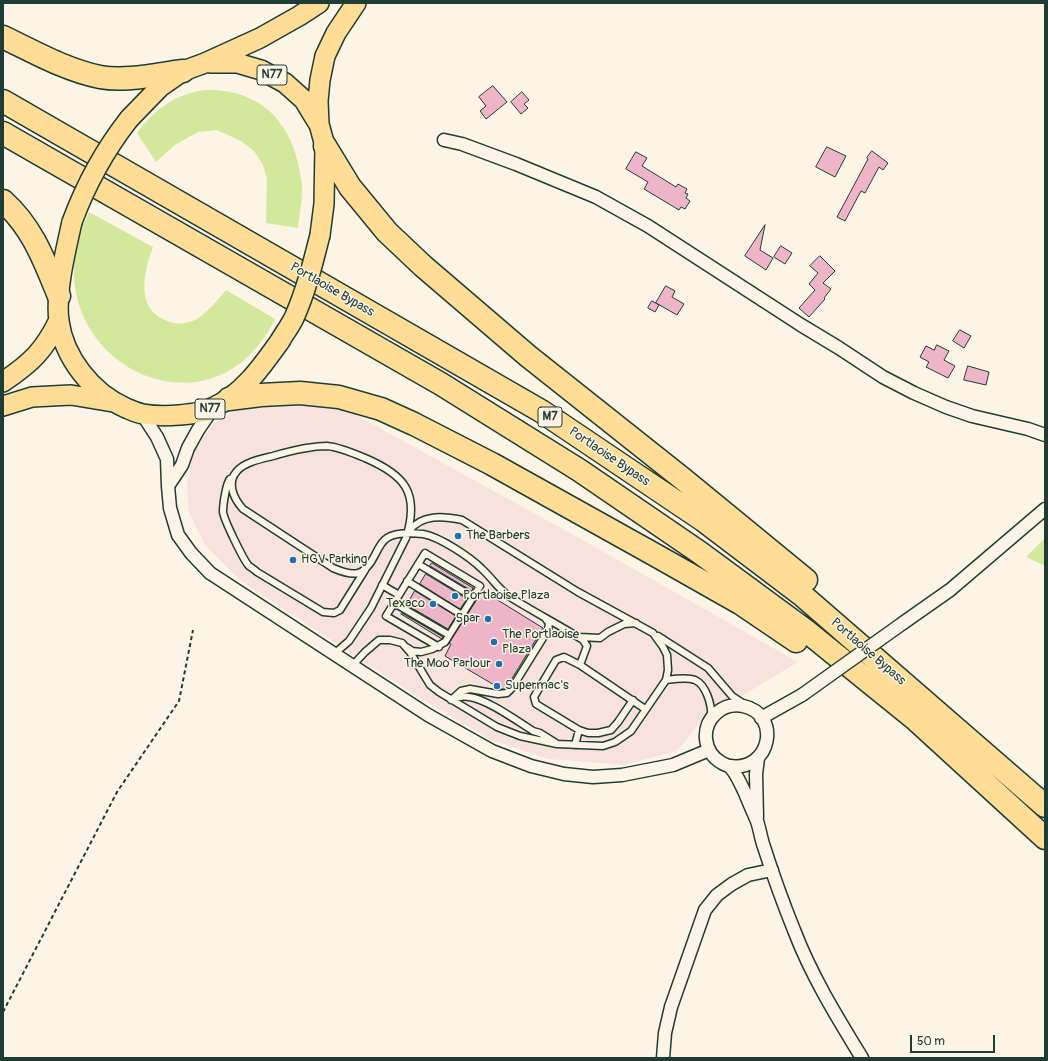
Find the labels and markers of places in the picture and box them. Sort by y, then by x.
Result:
place label: The Barbers [466,528,530,544]
marker: The Barbers [453,531,463,541]
place label: HGV Parking [301,552,367,568]
marker: HGV Parking [288,555,298,565]
place label: Portlaoise Plaza [463,588,550,604]
marker: Portlaoise Plaza [450,591,460,601]
place label: Texaco [386,596,425,612]
marker: Texaco [428,599,438,609]
place label: Spar [456,611,480,627]
marker: Spar [483,614,493,624]
place label: The Portlaoise Plaza [502,627,579,658]
marker: The Portlaoise Plaza [489,637,499,647]
place label: The Moo Parlour [404,656,491,672]
marker: The Moo Parlour [494,659,504,669]
place label: Supermac's [505,678,569,694]
marker: Supermac's [492,681,502,691]

